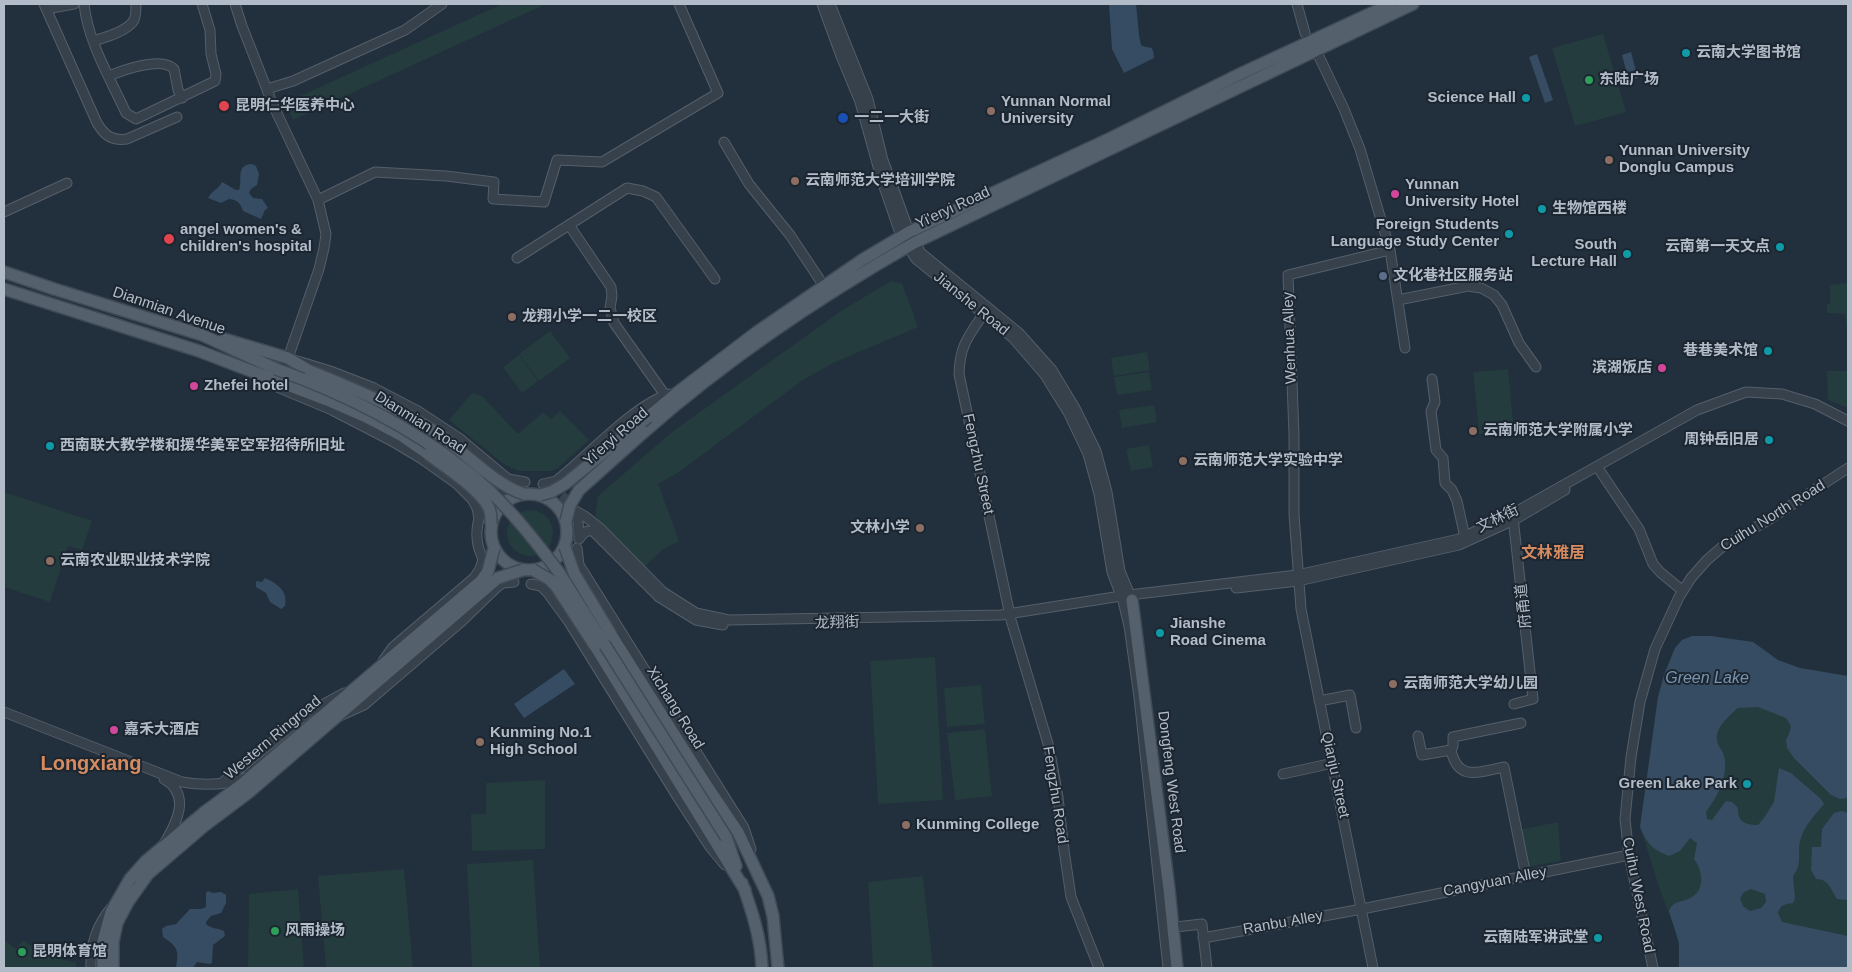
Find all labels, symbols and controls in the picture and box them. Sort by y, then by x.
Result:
place label: 云南大学图书馆 [1696,44,1801,62]
marker: 云南大学图书馆 [1680,47,1692,59]
place label: 东陆广场 [1599,71,1659,89]
marker: 东陆广场 [1583,74,1595,86]
place label: Science Hall [1428,89,1516,107]
marker: Science Hall [1520,92,1532,104]
place label: Yunnan Normal University [1001,93,1111,128]
place label: 昆明仁华医养中心 [235,97,355,115]
marker: 昆明仁华医养中心 [217,99,231,113]
marker: Yunnan Normal University [985,105,997,117]
place label: 一二一大街 [854,109,929,127]
marker: 一二一大街 [836,111,850,125]
place label: Yunnan University Donglu Campus [1619,142,1750,177]
marker: Yunnan University Donglu Campus [1603,154,1615,166]
place label: 云南师范大学培训学院 [805,172,955,190]
marker: 云南师范大学培训学院 [789,175,801,187]
place label: Yunnan University Hotel [1405,176,1519,211]
street label: Yi'eryi Road [913,183,993,233]
marker: Yunnan University Hotel [1389,188,1401,200]
place label: 生物馆西楼 [1552,200,1627,218]
marker: 生物馆西楼 [1536,203,1548,215]
place label: Foreign Students Language Study Center [1331,216,1499,251]
place label: angel women's & children's hospital [180,221,312,256]
marker: Foreign Students Language Study Center [1503,228,1515,240]
marker: angel women's & children's hospital [162,232,176,246]
place label: South Lecture Hall [1531,236,1617,271]
place label: 云南第一天文点 [1665,238,1770,256]
marker: 云南第一天文点 [1774,241,1786,253]
marker: South Lecture Hall [1621,248,1633,260]
place label: 文化巷社区服务站 [1393,267,1513,285]
street label: Jianshe Road [930,268,1012,340]
marker: 文化巷社区服务站 [1377,270,1389,282]
street label: Dianmian Avenue [110,283,228,339]
street label: Wenhua Alley [1279,292,1301,384]
place label: 龙翔小学一二一校区 [522,308,657,326]
marker: 龙翔小学一二一校区 [506,311,518,323]
place label: 巷巷美术馆 [1683,342,1758,360]
marker: 巷巷美术馆 [1762,345,1774,357]
place label: 滨湖饭店 [1592,359,1652,377]
marker: 滨湖饭店 [1656,362,1668,374]
place label: Zhefei hotel [204,377,288,395]
marker: Zhefei hotel [188,380,200,392]
street label: Dianmian Road [371,388,469,458]
street label: Yi'eryi Road [580,404,652,470]
street label: Fengzhu Street [959,412,997,516]
place label: 云南师范大学附属小学 [1483,422,1633,440]
marker: 云南师范大学附属小学 [1467,425,1479,437]
place label: 周钟岳旧居 [1684,431,1759,449]
marker: 周钟岳旧居 [1763,434,1775,446]
place label: 西南联大教学楼和援华美军空军招待所旧址 [60,437,345,455]
marker: 西南联大教学楼和援华美军空军招待所旧址 [44,440,56,452]
place label: 云南师范大学实验中学 [1193,452,1343,470]
marker: 云南师范大学实验中学 [1177,455,1189,467]
street label: Cuihu North Road [1717,477,1829,555]
street label: 文林街 [1474,501,1522,537]
place label: 文林小学 [850,519,910,537]
marker: 文林小学 [914,522,926,534]
district label: 文林雅居 [1521,544,1585,564]
place label: 云南农业职业技术学院 [60,552,210,570]
marker: 云南农业职业技术学院 [44,555,56,567]
street label: 府甬道 [1513,583,1535,629]
street label: 龙翔街 [814,613,860,633]
place label: Jianshe Road Cinema [1170,615,1266,650]
marker: Jianshe Road Cinema [1154,627,1166,639]
street label: Xichang Road [642,663,708,753]
water label: Green Lake [1665,669,1749,689]
place label: 云南师范大学幼儿园 [1403,675,1538,693]
marker: 云南师范大学幼儿园 [1387,678,1399,690]
street label: Western Ringroad [221,692,325,784]
street label: Dongfeng West Road [1153,710,1189,854]
place label: 嘉禾大酒店 [124,721,199,739]
marker: 嘉禾大酒店 [108,724,120,736]
place label: Kunming No.1 High School [490,724,592,759]
street label: Qianju Street [1317,730,1353,820]
marker: Kunming No.1 High School [474,736,486,748]
street label: Fengzhu Road [1038,745,1072,845]
district label: Longxiang [40,752,142,776]
place label: Green Lake Park [1619,775,1737,793]
marker: Green Lake Park [1741,778,1753,790]
place label: Kunming College [916,816,1039,834]
marker: Kunming College [900,819,912,831]
street label: Cuihu West Road [1618,836,1658,954]
street label: Cangyuan Alley [1442,863,1548,901]
street label: Ranbu Alley [1242,907,1324,939]
place label: 风雨操场 [285,922,345,940]
marker: 风雨操场 [269,925,281,937]
place label: 云南陆军讲武堂 [1483,929,1588,947]
marker: 云南陆军讲武堂 [1592,932,1604,944]
place label: 昆明体育馆 [32,943,107,961]
marker: 昆明体育馆 [16,946,28,958]

